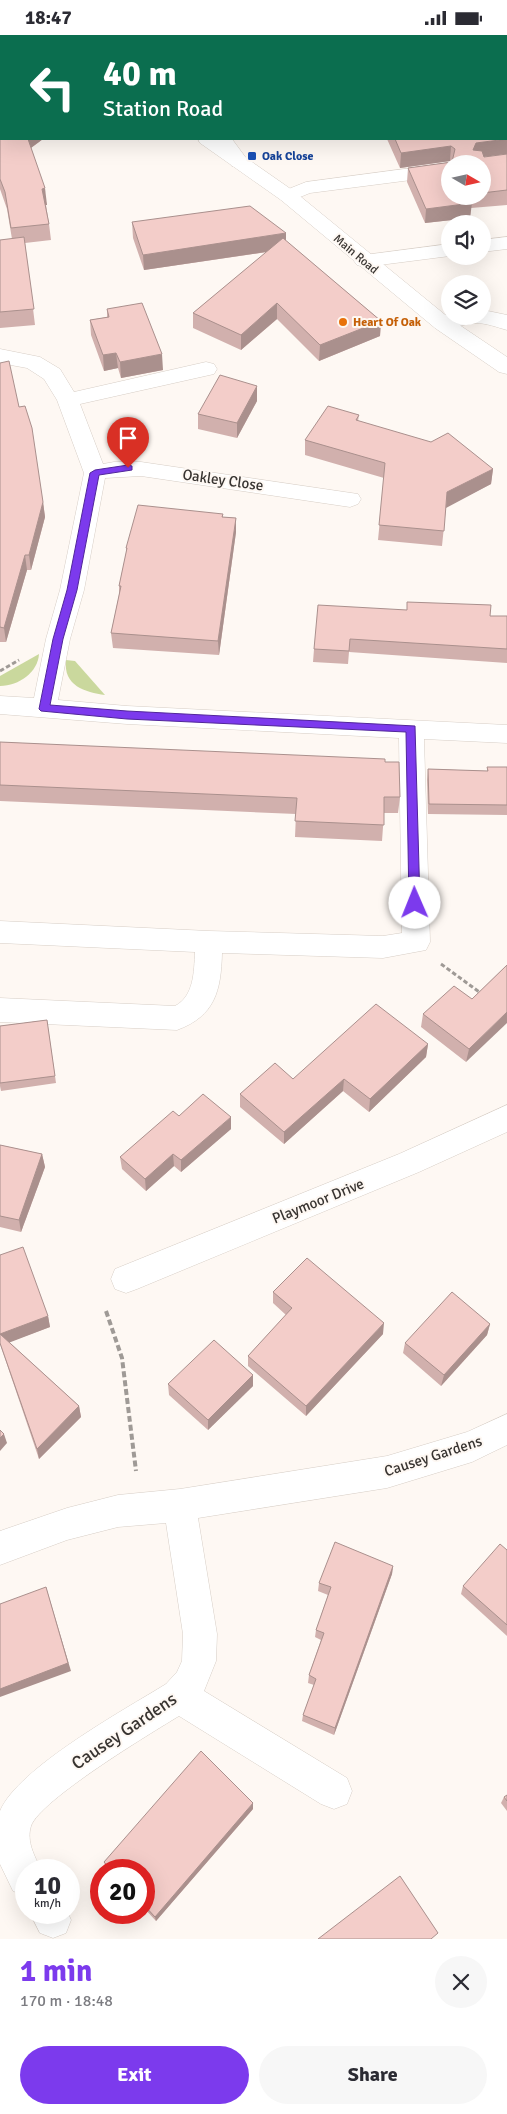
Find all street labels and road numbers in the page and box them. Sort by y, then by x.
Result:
street label: Main Road [330,231,381,277]
street label: Oakley Close [181,465,265,495]
street label: Playmoor Drive [270,1174,366,1228]
street label: Causey Gardens [382,1432,485,1480]
street label: Causey Gardens [67,1688,181,1774]

